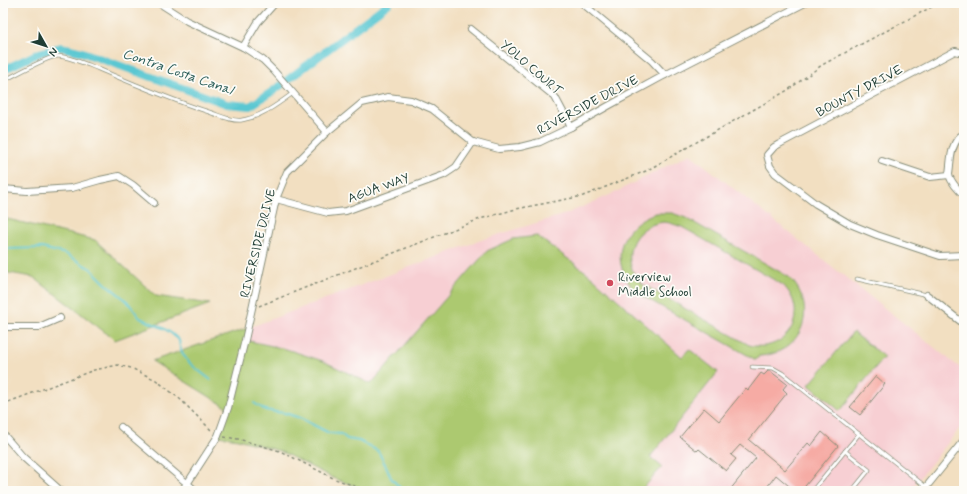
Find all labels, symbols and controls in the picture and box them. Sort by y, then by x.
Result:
north arrow [26,26,66,66]
street label: YOLO COURT [497,37,566,100]
text: N [45,44,61,59]
water label: Contra Costa Canal [120,45,237,100]
street label: BOUNTY DRIVE [813,61,906,121]
street label: RIVERSIDE DRIVE [534,71,642,139]
street label: AGUA WAY [345,169,412,207]
street label: RIVERSIDE DRIVE [237,187,280,300]
place label: Riverview Middle School [618,269,692,301]
marker: Riverview Middle School [605,278,615,288]

